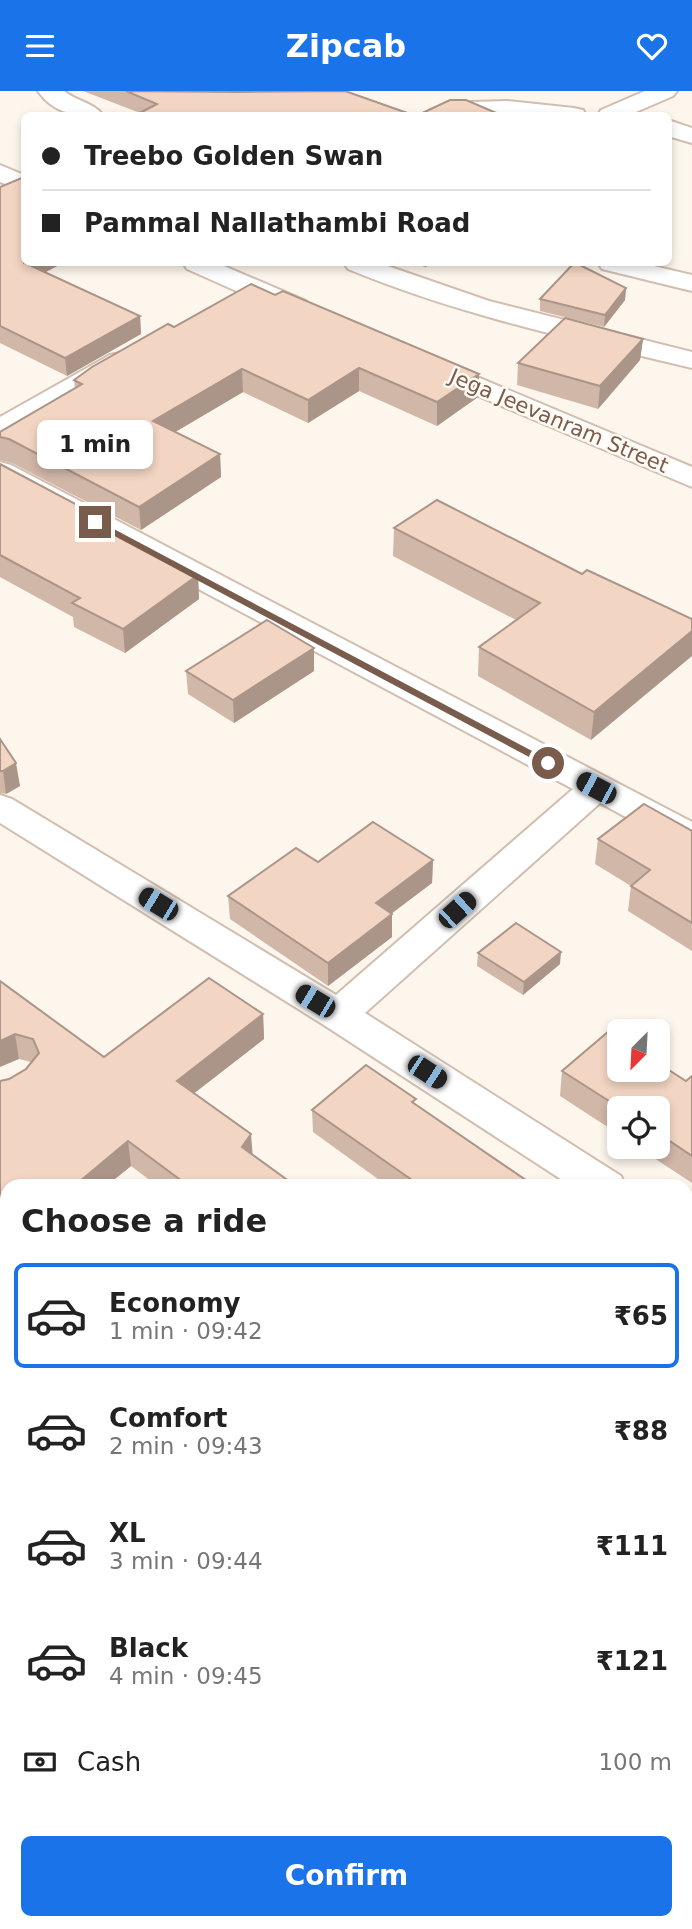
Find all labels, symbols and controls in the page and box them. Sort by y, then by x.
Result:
icon: menu [21,27,59,65]
text: Zipcab [286,27,406,65]
icon: heart [633,27,671,65]
text: Treebo Golden Swan [84,141,383,171]
text: Pammal Nallathambi Road [84,208,470,238]
street label: Jega Jeevanram Street [444,363,672,478]
callout: 1 min [37,421,153,469]
text: 1 min [59,431,131,457]
route end [79,506,111,538]
route start [532,747,564,779]
car [573,769,620,807]
car [135,884,182,924]
car [435,888,480,932]
car [292,981,339,1021]
north arrow [607,1019,670,1081]
map controls [607,1019,670,1159]
car [404,1052,451,1092]
button: locate [607,1096,670,1159]
text: Choose a ride [21,1202,267,1240]
icon: car [25,1284,88,1347]
text: Economy [109,1288,240,1318]
text: ₹65 [614,1301,668,1331]
text: 1 min · 09:42 [109,1318,263,1344]
icon: car [25,1399,88,1462]
text: Comfort [109,1403,227,1433]
text: ₹88 [614,1416,668,1446]
text: 2 min · 09:43 [109,1433,263,1459]
icon: car [25,1514,88,1577]
text: XL [109,1518,146,1548]
text: ₹111 [596,1531,668,1561]
text: 3 min · 09:44 [109,1548,263,1574]
icon: car [25,1629,88,1692]
text: Black [109,1633,188,1663]
text: ₹121 [596,1646,668,1676]
text: 4 min · 09:45 [109,1663,263,1689]
icon: cash [21,1743,59,1781]
text: Cash [77,1747,141,1777]
text: 100 m [598,1749,672,1775]
button: Confirm [21,1836,672,1916]

